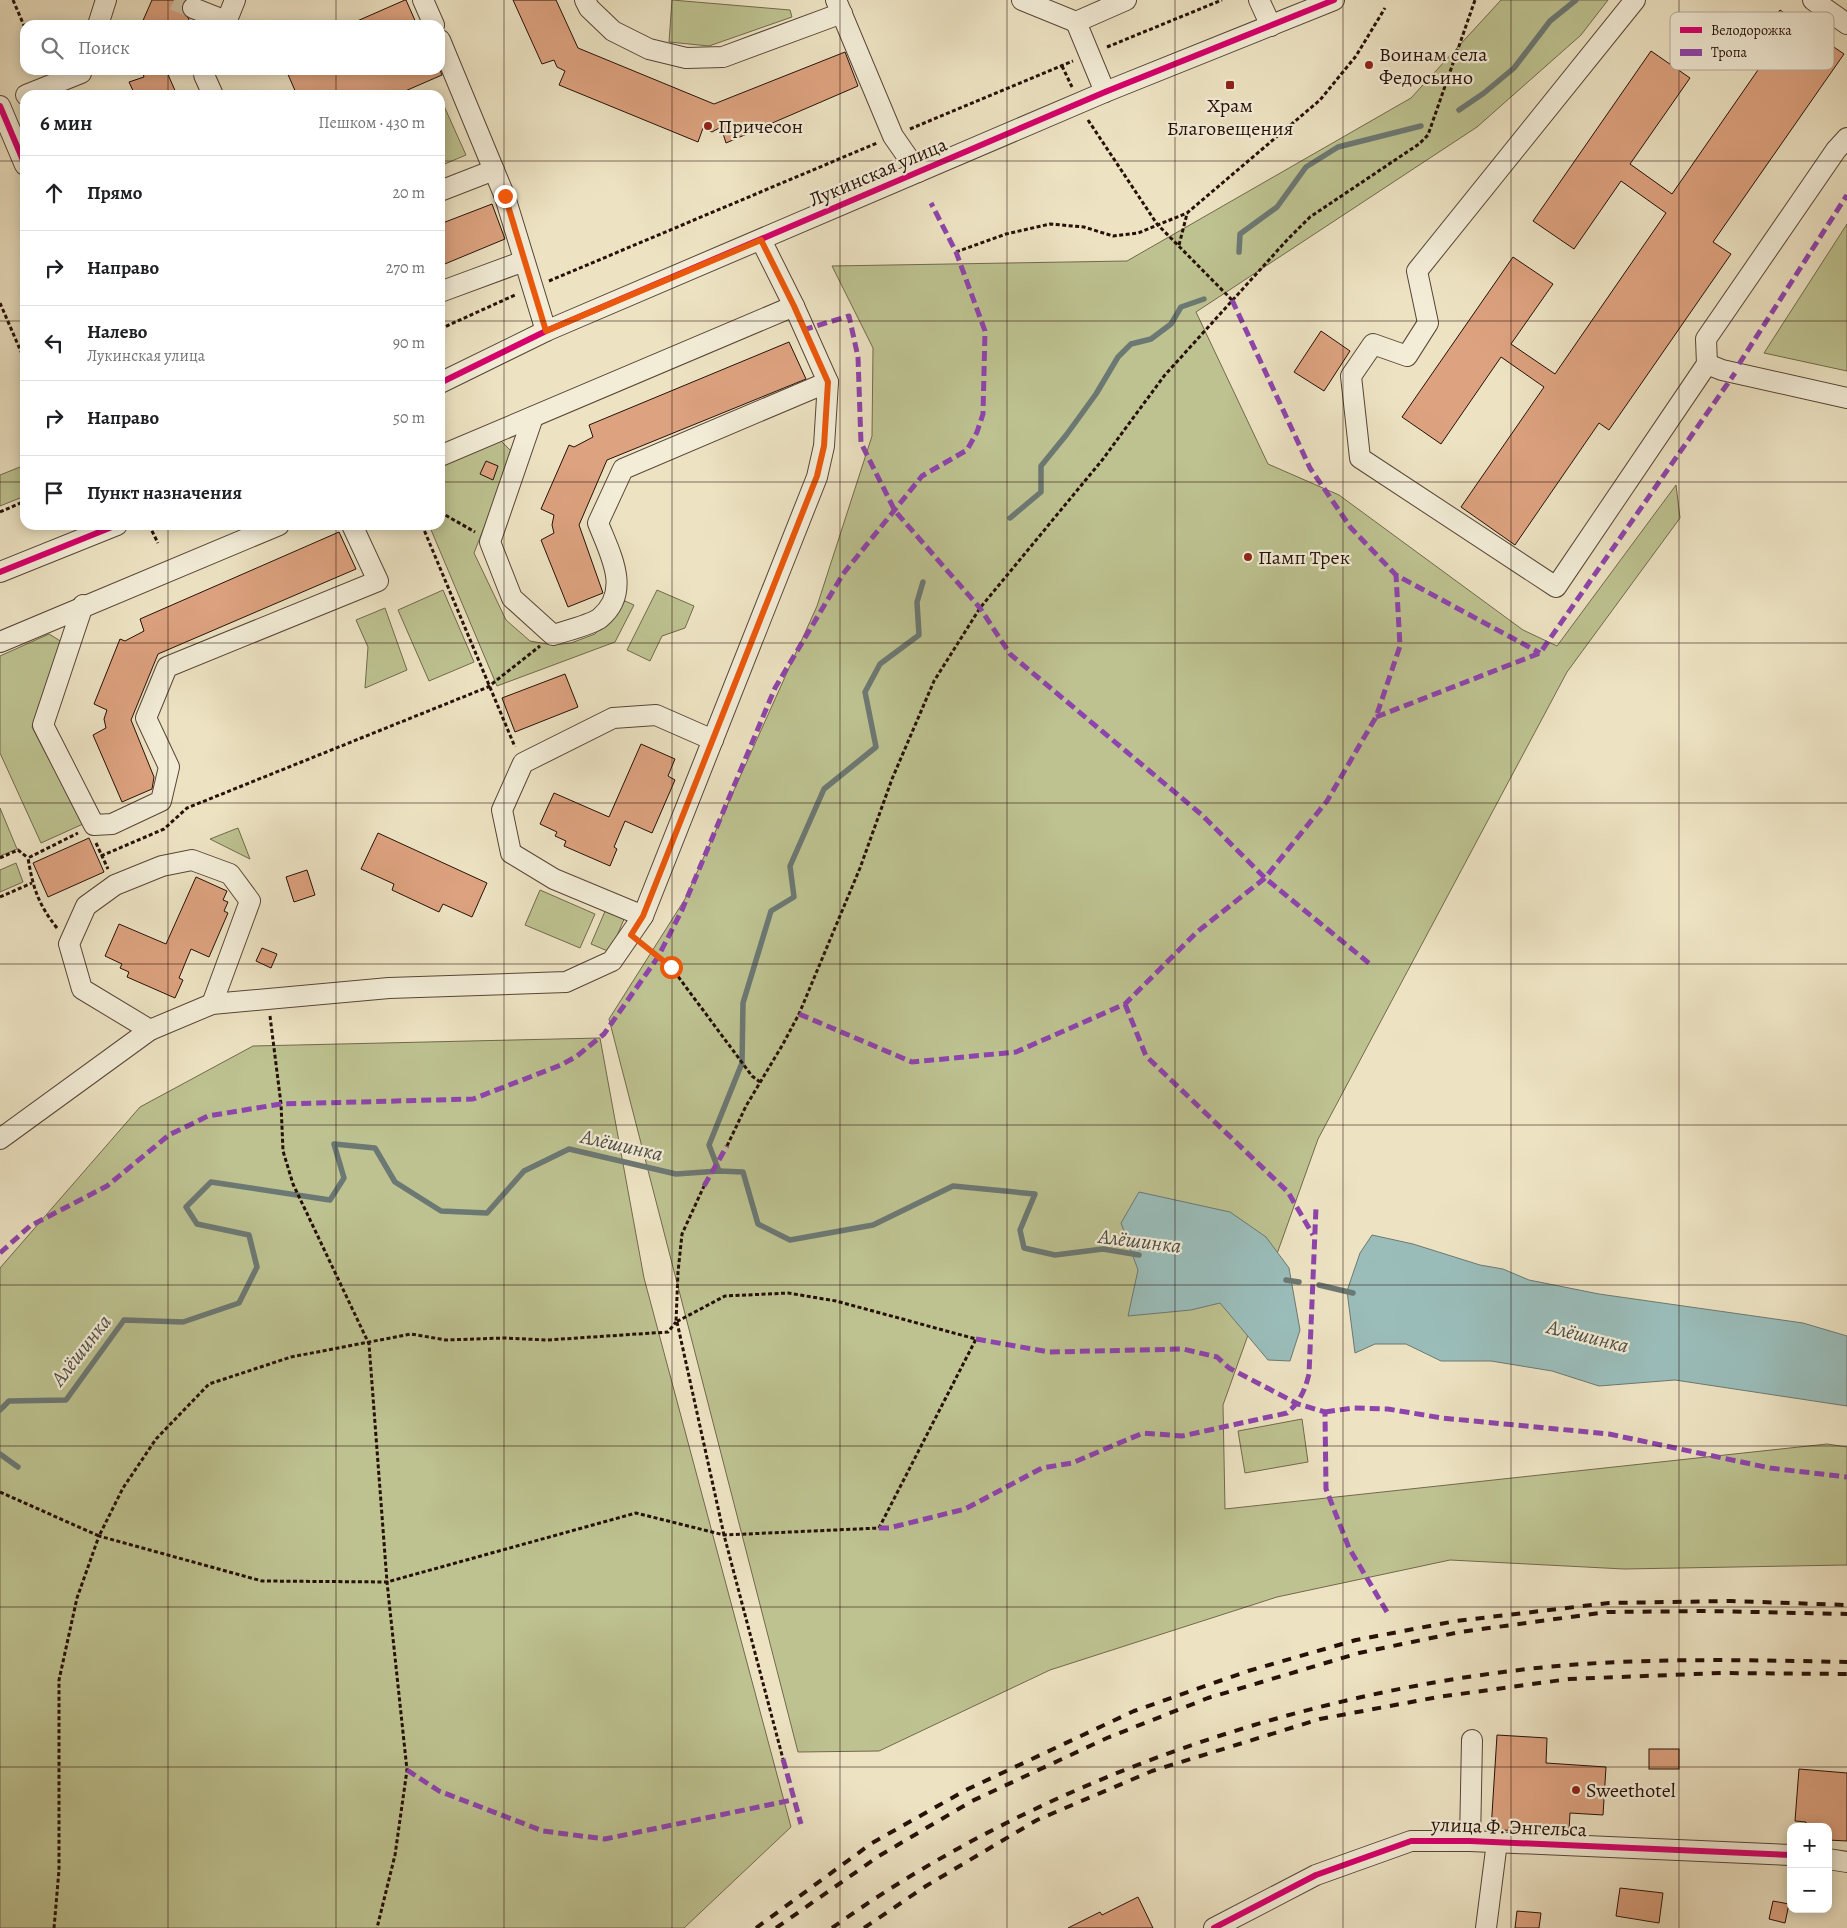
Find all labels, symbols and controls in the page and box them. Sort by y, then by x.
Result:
legend [1670,12,1834,70]
search box [20,20,445,75]
text: Велодорожка [1711,21,1792,40]
icon: search [38,34,66,62]
text: Поиск [78,35,130,61]
place label: Воинам села Федосьино [1379,41,1488,91]
text: Тропа [1711,43,1748,62]
marker: Воинам села Федосьино [1363,59,1375,71]
marker: Храм Благовещения [1224,79,1236,91]
place label: Храм Благовещения [1167,92,1293,142]
text: 6 мин [40,109,92,137]
text: Пешком · 430 m [318,112,425,134]
place label: Причесон [718,113,803,140]
marker: Причесон [702,120,714,132]
street label: Лукинская улица [805,130,952,213]
icon: ahead [40,179,68,207]
text: Прямо [87,180,142,206]
text: 20 m [392,182,425,204]
route end [494,185,517,208]
icon: right [40,254,68,282]
text: Направо [87,255,159,281]
text: 270 m [386,257,425,279]
text: Налево [87,319,147,345]
icon: left [40,329,68,357]
text: 90 m [393,332,425,354]
text: Лукинская улица [87,345,205,367]
icon: right [40,404,68,432]
text: Направо [87,405,159,431]
text: 50 m [393,407,425,429]
icon: arrive [40,479,68,507]
text: Пункт назначения [87,480,242,506]
place label: Памп Трек [1258,544,1350,571]
marker: Памп Трек [1242,551,1254,563]
route start [660,956,683,979]
water label: Алёшинка [577,1122,666,1168]
water label: Алёшинка [1096,1222,1183,1260]
water label: Алёшинка [44,1308,118,1392]
water label: Алёшинка [1543,1312,1632,1360]
place label: Sweethotel [1586,1777,1676,1804]
marker: Sweethotel [1570,1784,1582,1796]
street label: улица Ф. Энгельса [1430,1811,1588,1843]
map controls [1787,1823,1832,1913]
button: + [1787,1823,1832,1868]
button: − [1787,1868,1832,1913]

